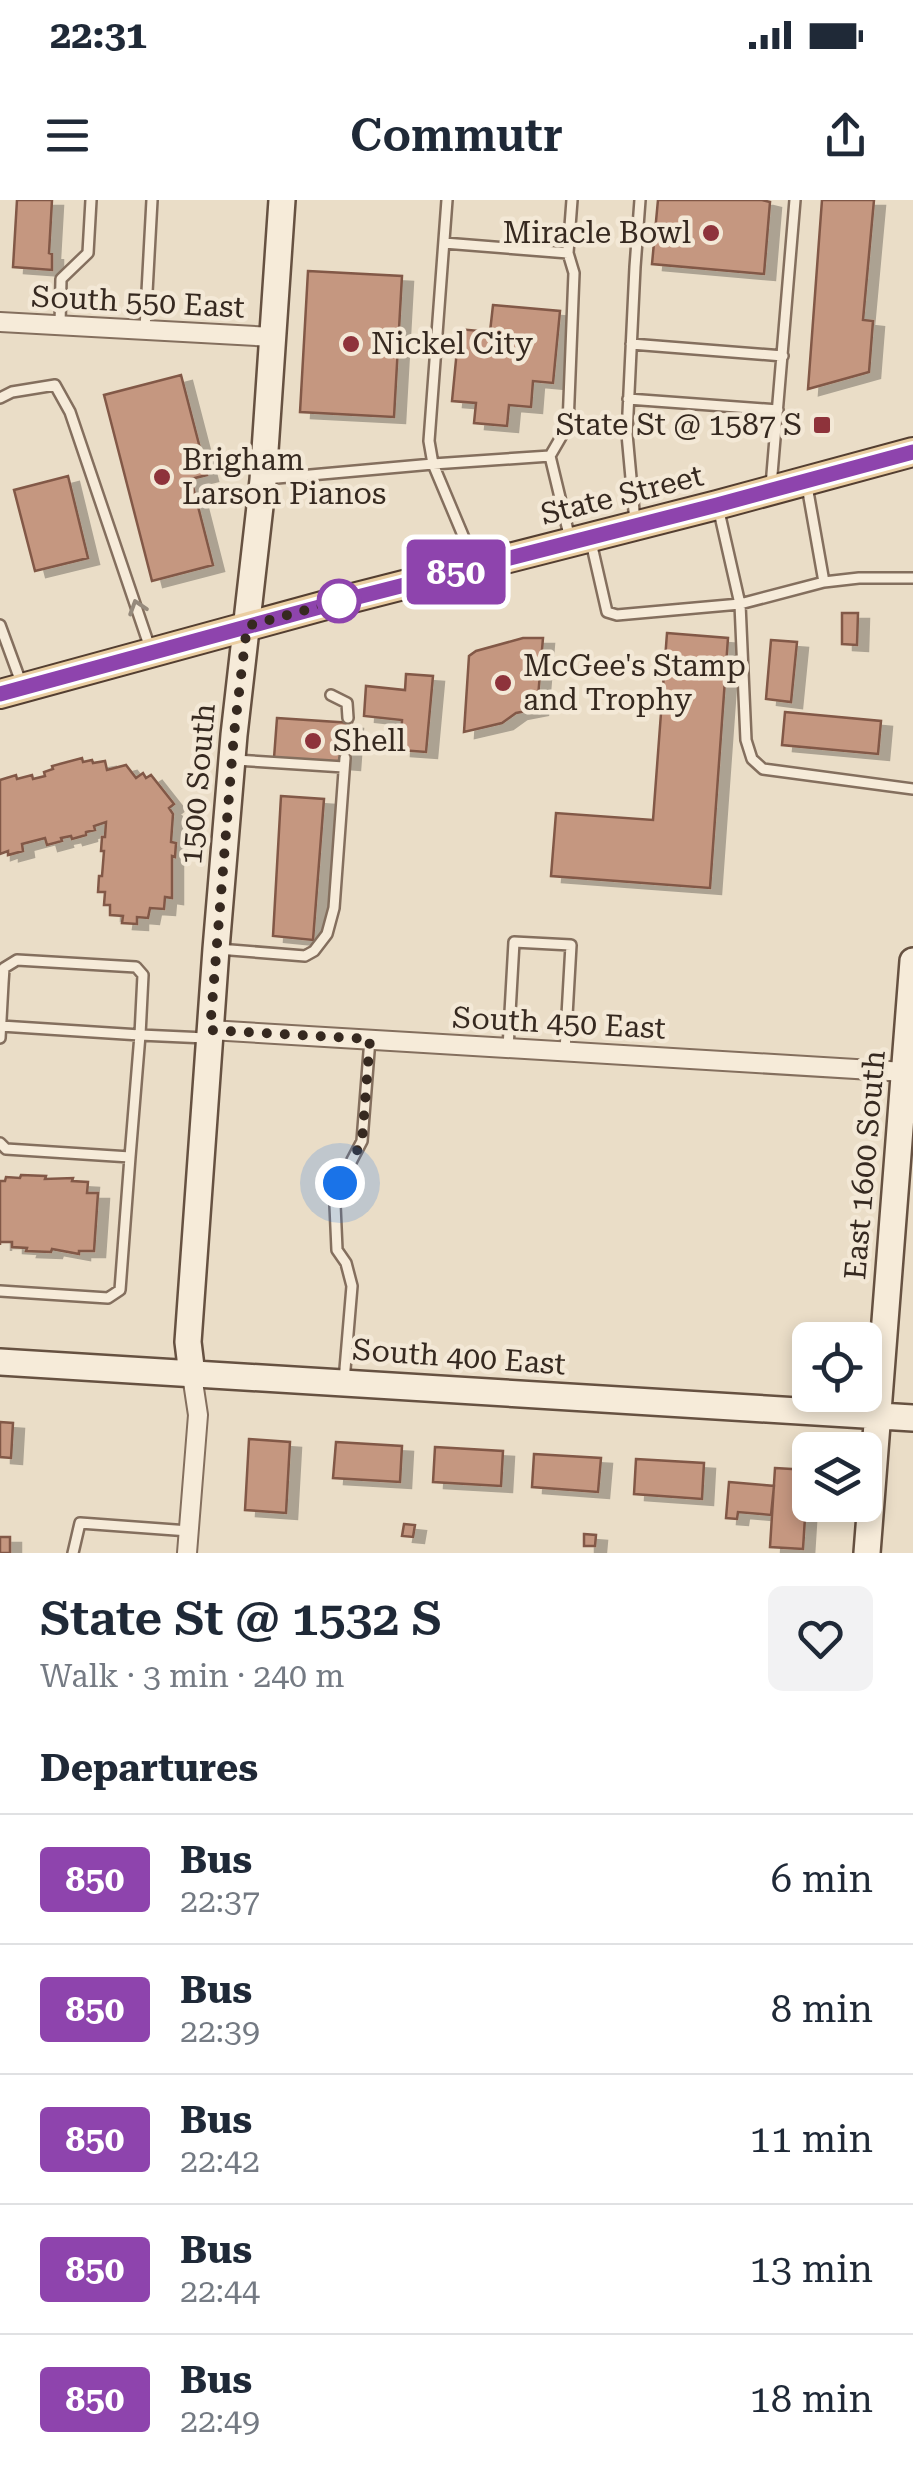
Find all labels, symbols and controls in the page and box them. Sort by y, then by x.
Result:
text: 22:31 [50,13,147,57]
icon: menu [40,108,95,163]
icon: share [818,108,873,163]
text: Commutr [350,109,563,162]
place label: Miracle Bowl [503,215,691,250]
marker: Miracle Bowl [700,222,722,244]
street label: South 550 East [30,278,246,325]
place label: Nickel City [371,326,533,361]
marker: Nickel City [340,333,362,355]
place label: State St @ 1587 S [556,407,802,442]
marker: State St @ 1587 S [811,414,833,436]
place label: Brigham Larson Pianos [182,442,386,511]
street label: State Street [537,457,707,532]
marker: Brigham Larson Pianos [151,466,173,488]
line badge: 850 [398,540,514,604]
text: 850 [427,552,485,593]
unlabelled marker [318,580,360,622]
one-way arrow [128,599,148,616]
place label: McGee's Stamp and Trophy [523,648,746,717]
marker: McGee's Stamp and Trophy [492,672,514,694]
street label: 1500 South [173,702,222,866]
place label: Shell [333,723,406,758]
marker: Shell [302,730,324,752]
street label: South 450 East [451,999,667,1046]
street label: East 1600 South [837,1049,892,1281]
your location [315,1158,365,1208]
map controls [792,1322,882,1522]
button: locate [792,1322,882,1412]
street label: South 400 East [351,1332,567,1381]
button: layers [792,1432,882,1522]
button: heart [768,1586,873,1691]
text: State St @ 1532 S [40,1591,442,1647]
text: Walk · 3 min · 240 m [40,1657,344,1695]
text: Departures [40,1746,258,1790]
text: Bus [180,1838,252,1882]
text: 6 min [771,1857,873,1901]
text: 850 [66,1859,124,1900]
text: 22:37 [180,1882,260,1920]
text: Bus [180,1968,252,2012]
text: 8 min [771,1987,873,2031]
text: 850 [66,1989,124,2030]
text: 22:39 [180,2012,260,2050]
text: Bus [180,2098,252,2142]
text: 11 min [750,2117,873,2161]
text: 850 [66,2119,124,2160]
text: 22:42 [180,2142,260,2180]
text: Bus [180,2228,252,2272]
text: 13 min [750,2247,873,2291]
text: 850 [66,2249,124,2290]
text: 22:44 [180,2272,260,2310]
text: Bus [180,2358,252,2402]
text: 18 min [750,2377,873,2421]
text: 850 [66,2379,124,2420]
text: 22:49 [180,2402,260,2440]

